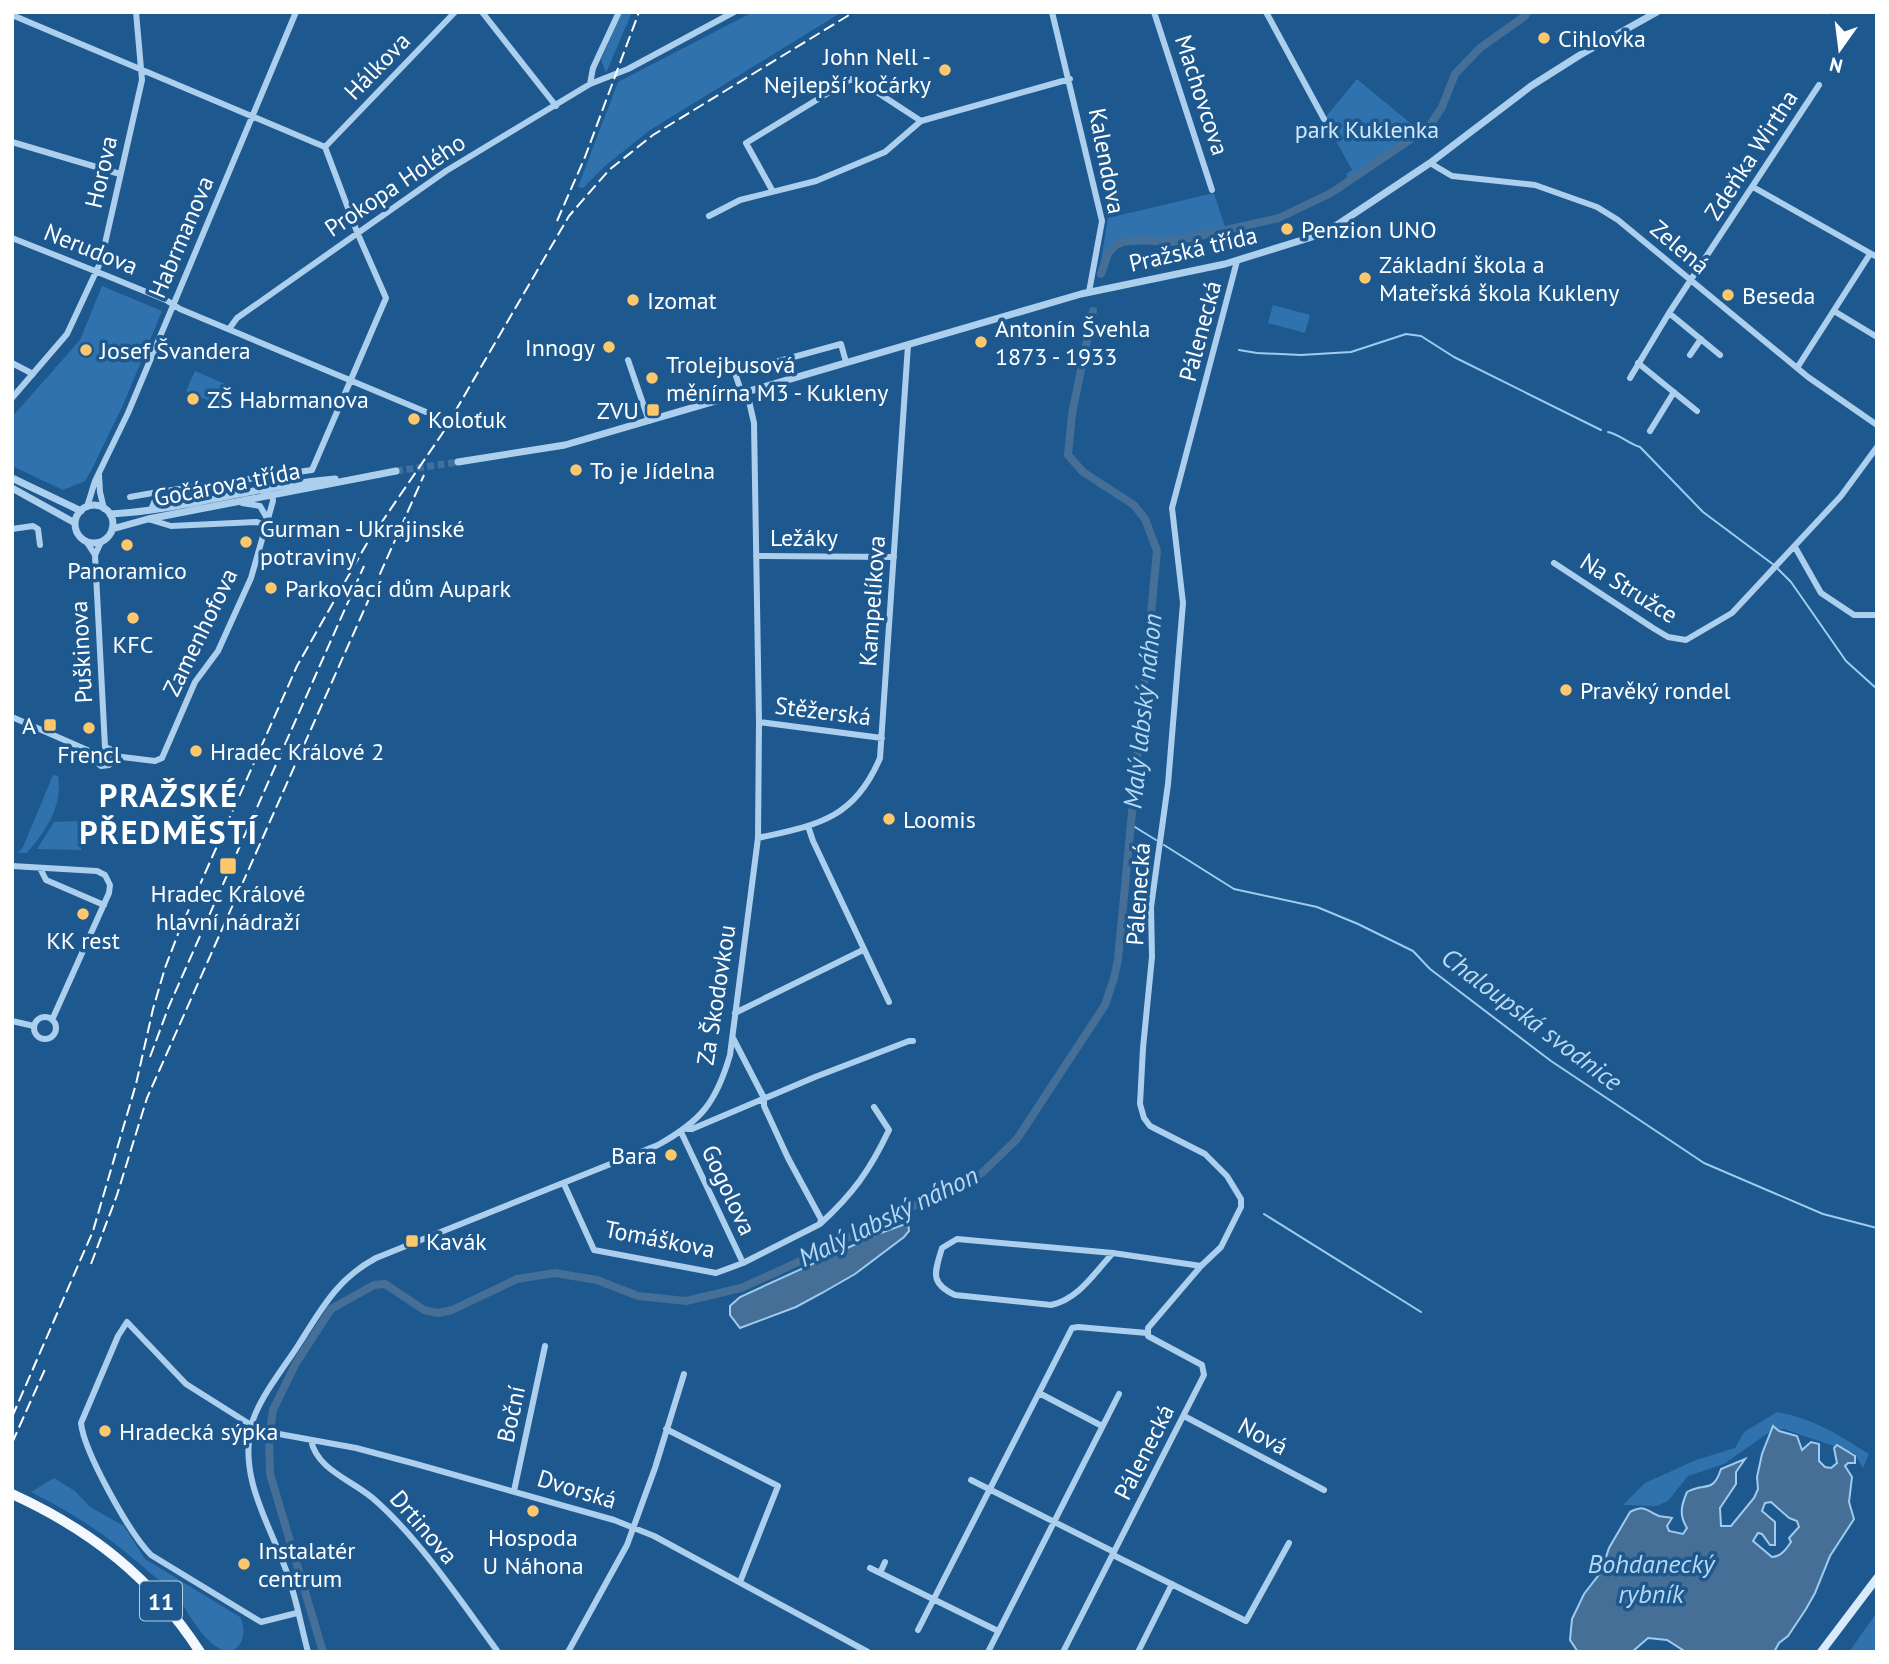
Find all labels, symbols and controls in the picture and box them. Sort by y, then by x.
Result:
north arrow [1805,14,1875,84]
place label: Cihlovka [1558,23,1646,54]
street label: Hálkova [337,26,417,106]
marker: Cihlovka [1536,30,1552,46]
street label: Machovcova [1168,31,1236,159]
place label: John Nell - Nejlepší kočárky [764,41,931,100]
text: N [1827,52,1845,79]
marker: John Nell - Nejlepší kočárky [937,62,953,78]
street label: Zdeňka Wirtha [1697,84,1805,226]
street label: Kalendova [1082,105,1132,217]
park label: park Kuklenka [1295,114,1439,145]
street label: Prokopa Holého [319,127,471,243]
street label: Horova [78,133,124,211]
street label: Habrmanova [141,171,221,303]
street label: Zelená [1644,213,1716,281]
place label: Penzion UNO [1301,214,1437,245]
street label: Nerudova [40,216,142,282]
street label: Pražská třída [1126,219,1260,279]
marker: Penzion UNO [1279,221,1295,237]
place label: Základní škola a Mateřská škola Kukleny [1379,249,1619,308]
marker: Základní škola a Mateřská škola Kukleny [1357,270,1373,286]
street label: Pálenecká [1172,277,1228,385]
place label: Beseda [1742,280,1815,311]
place label: Izomat [647,285,717,316]
marker: Beseda [1720,287,1736,303]
marker: Izomat [625,292,641,308]
place label: Antonín Švehla 1873 - 1933 [995,313,1150,372]
place label: Innogy [525,332,595,363]
marker: Antonín Švehla 1873 - 1933 [973,334,989,350]
place label: Josef Švandera [99,335,251,366]
marker: Innogy [601,339,617,355]
marker: Josef Švandera [78,342,94,358]
place label: Trolejbusová měnírna M3 - Kukleny [666,349,888,408]
marker: Trolejbusová měnírna M3 - Kukleny [644,370,660,386]
place label: ZŠ Habrmanova [207,384,369,415]
marker: ZŠ Habrmanova [185,391,201,407]
place label: ZVU [597,395,639,426]
marker: ZVU [645,402,661,418]
place label: Koloťuk [428,404,507,435]
marker: Koloťuk [406,411,422,427]
street label: Gočárova třída [151,455,303,513]
place label: To je Jídelna [590,455,715,486]
marker: To je Jídelna [568,462,584,478]
place label: Gurman - Ukrajinské potraviny [260,513,465,572]
street label: Ležáky [770,522,838,553]
marker: Gurman - Ukrajinské potraviny [238,534,254,550]
street label: Kampelíkova [852,534,892,668]
marker: Panoramico [119,537,135,553]
street label: Na Stružce [1574,546,1684,630]
place label: Panoramico [67,555,187,586]
street label: Zamenhofova [156,563,244,701]
place label: Parkovací dům Aupark [285,573,512,604]
marker: Parkovací dům Aupark [263,580,279,596]
street label: Puškinova [63,600,99,704]
marker: KFC [125,610,141,626]
water label: Malý labský náhon [1115,612,1169,810]
place label: KFC [113,629,153,660]
place label: Pravěký rondel [1580,675,1730,706]
marker: Pravěký rondel [1558,682,1574,698]
street label: Stěžerská [773,690,873,732]
place label: A [22,710,36,741]
marker: A [42,717,58,733]
marker: Frencl [81,720,97,736]
place label: Hradec Králové 2 [210,736,384,767]
place label: Frencl [57,739,121,770]
marker: Hradec Králové 2 [188,743,204,759]
district label: PRAŽSKÉ PŘEDMĚSTÍ [79,774,259,853]
place label: Loomis [903,804,976,835]
marker: Loomis [881,811,897,827]
street label: Pálenecká [1119,842,1157,946]
marker: Hradec Králové hlavní nádraží [218,856,238,876]
place label: Hradec Králové hlavní nádraží [151,878,305,937]
marker: KK rest [75,906,91,922]
street label: Za Škodovkou [690,923,742,1067]
place label: KK rest [46,925,120,956]
water label: Chaloupská svodnice [1435,940,1629,1098]
place label: Bara [611,1140,657,1171]
street label: Gogolova [695,1140,763,1240]
marker: Bara [663,1147,679,1163]
water label: Malý labský náhon [793,1158,983,1274]
street label: Tomáškova [602,1213,718,1265]
place label: Kavák [426,1226,487,1257]
marker: Kavák [404,1233,420,1249]
street label: Boční [490,1383,532,1445]
street label: Pálenecká [1107,1399,1181,1505]
street label: Nová [1233,1410,1293,1462]
place label: Hradecká sýpka [119,1416,278,1447]
marker: Hradecká sýpka [97,1423,113,1439]
street label: Dvorská [534,1462,620,1516]
street label: Drtinova [383,1484,465,1570]
marker: Hospoda U Náhona [525,1503,541,1519]
place label: Hospoda U Náhona [482,1522,584,1581]
place label: Instalatér centrum [258,1535,355,1594]
water label: Bohdanecký rybník [1588,1547,1716,1610]
marker: Instalatér centrum [236,1556,252,1572]
road number: 11 [140,1582,182,1620]

